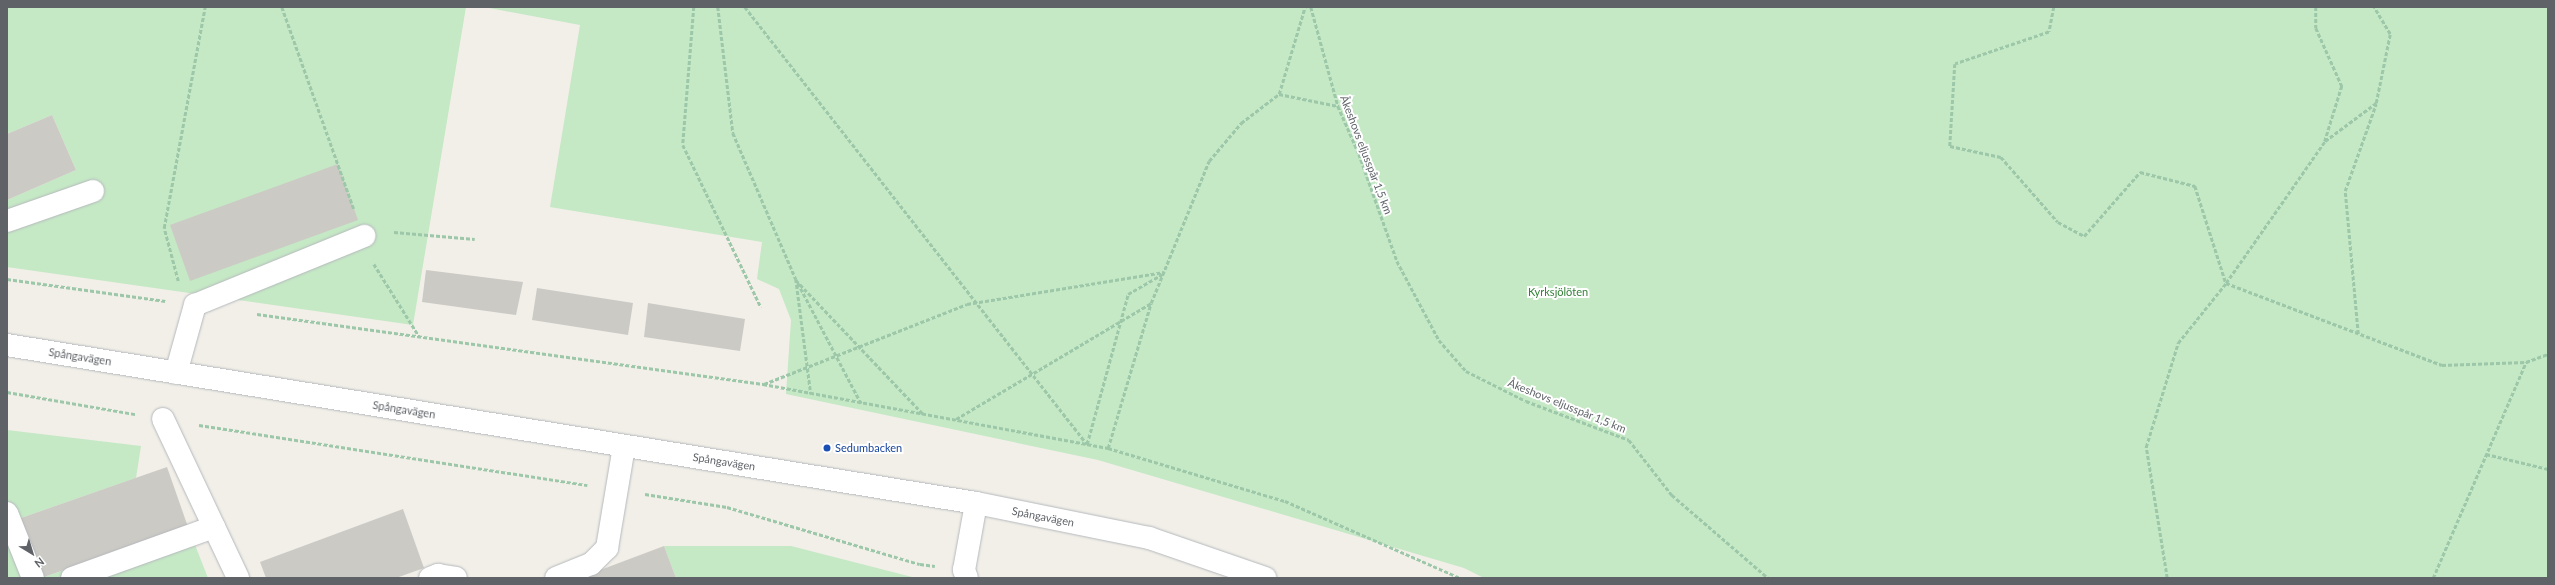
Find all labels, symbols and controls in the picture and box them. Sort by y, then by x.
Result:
street label: Åkeshovs eljusspår 1,5 km [1337,94,1395,216]
park label: Kyrksjölöten [1528,285,1588,299]
street label: Spångavägen [48,346,112,368]
street label: Åkeshovs eljusspår 1,5 km [1506,376,1628,436]
street label: Spångavägen [372,399,436,421]
place label: Sedumbacken [835,441,902,455]
marker: Sedumbacken [822,443,832,453]
street label: Spångavägen [692,451,756,473]
street label: Spångavägen [1011,504,1075,530]
north arrow [12,533,52,573]
text: N [32,555,47,571]

